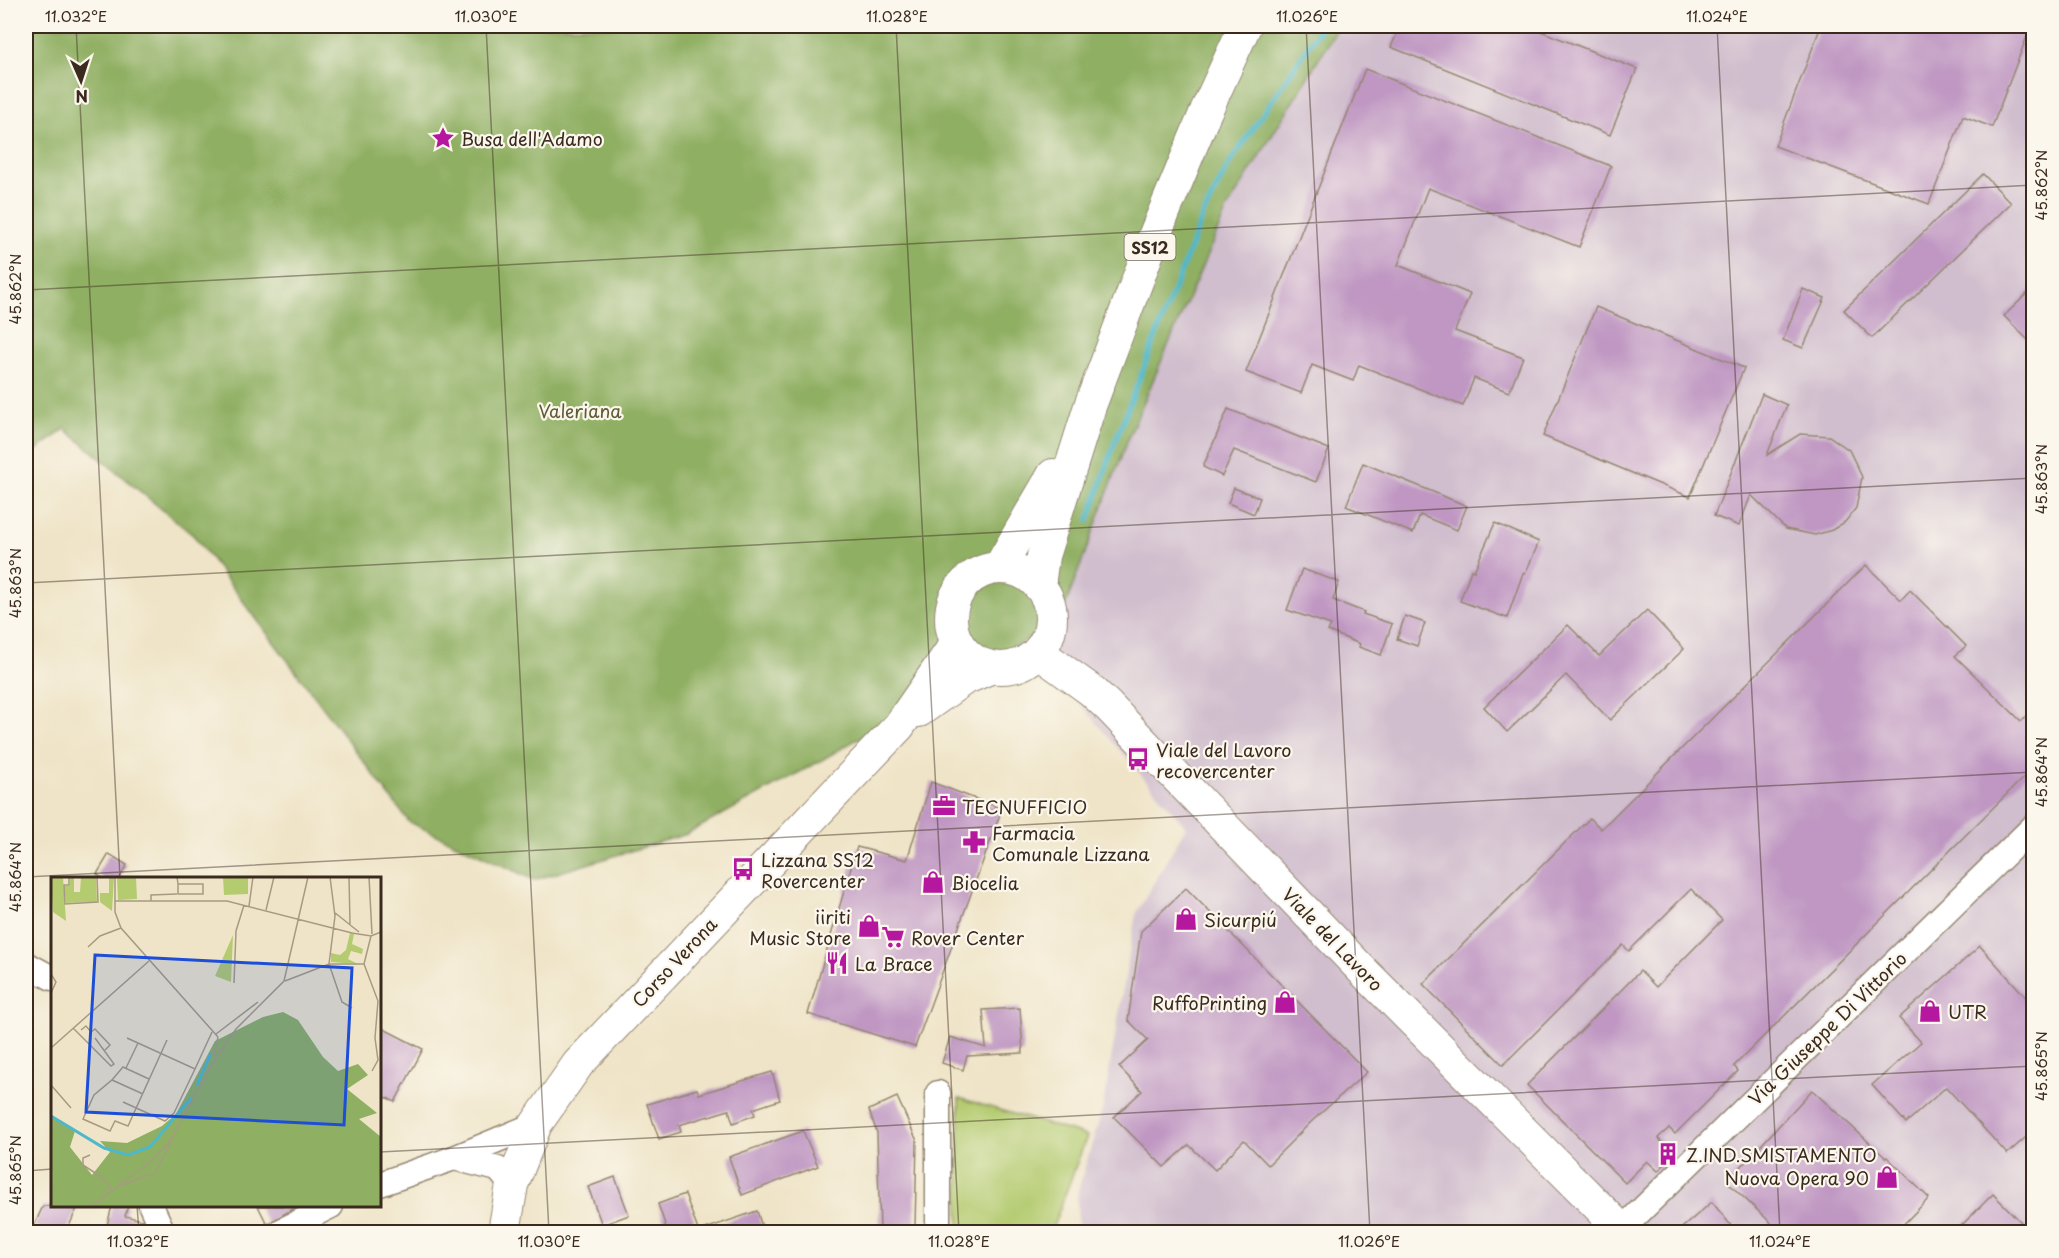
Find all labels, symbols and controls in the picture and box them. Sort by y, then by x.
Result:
text: 11.032°E [45,4,107,27]
text: 11.030°E [454,4,518,27]
text: 11.028°E [866,4,928,27]
text: 11.026°E [1276,4,1338,27]
text: 11.024°E [1686,4,1748,27]
north arrow [51,51,111,111]
text: N [75,85,89,109]
place icon: Busa dell'Adamo [430,125,456,151]
place label: Busa dell'Adamo [461,125,603,152]
text: 45.862°N [2029,150,2052,220]
road number: SS12 [1124,234,1176,260]
text: 45.862°N [3,254,26,324]
park label: Valeriana [539,397,622,424]
text: 45.863°N [2029,444,2052,514]
text: 45.863°N [3,548,26,618]
place label: Viale del Lavoro recovercenter [1156,736,1291,784]
text: 45.864°N [2029,737,2052,807]
bus stop icon: Viale del Lavoro recovercenter [1125,746,1151,772]
office icon: TECNUFFICIO [931,793,957,819]
place label: TECNUFFICIO [962,793,1087,820]
place label: Farmacia Comunale Lizzana [992,819,1150,867]
pharmacy icon: Farmacia Comunale Lizzana [961,829,987,855]
text: 45.864°N [3,842,26,912]
place label: Lizzana SS12 Rovercenter [761,846,874,894]
bus stop icon: Lizzana SS12 Rovercenter [730,856,756,882]
shop icon: Biocelia [920,869,946,895]
place label: Biocelia [951,869,1019,896]
inset map [51,877,381,1207]
street label: Viale del Lavoro [1276,881,1390,997]
place label: iiriti Music Store [749,903,851,951]
shop icon: Sicurpiú [1173,906,1199,932]
place label: Sicurpiú [1204,906,1277,933]
street label: Corso Verona [625,911,723,1013]
shop icon: iiriti Music Store [856,913,882,939]
supermarket icon: Rover Center [880,924,906,950]
place label: Rover Center [911,924,1025,951]
street label: Via Giuseppe Di Vittorio [1742,945,1912,1111]
restaurant icon: La Brace [824,950,850,976]
place label: La Brace [855,950,933,977]
place label: RuffoPrinting [1152,989,1267,1016]
shop icon: RuffoPrinting [1272,989,1298,1015]
shop icon: UTR [1917,998,1943,1024]
place label: UTR [1948,998,1987,1025]
text: 45.865°N [2029,1031,2052,1101]
text: 45.865°N [3,1135,26,1205]
building icon: Z.IND.SMISTAMENTO [1655,1141,1681,1167]
place label: Z.IND.SMISTAMENTO [1686,1141,1877,1168]
place label: Nuova Opera 90 [1724,1164,1869,1191]
shop icon: Nuova Opera 90 [1874,1164,1900,1190]
text: 11.032°E [107,1229,169,1252]
text: 11.030°E [517,1229,581,1252]
text: 11.028°E [928,1229,990,1252]
text: 11.026°E [1338,1229,1400,1252]
text: 11.024°E [1749,1229,1811,1252]

